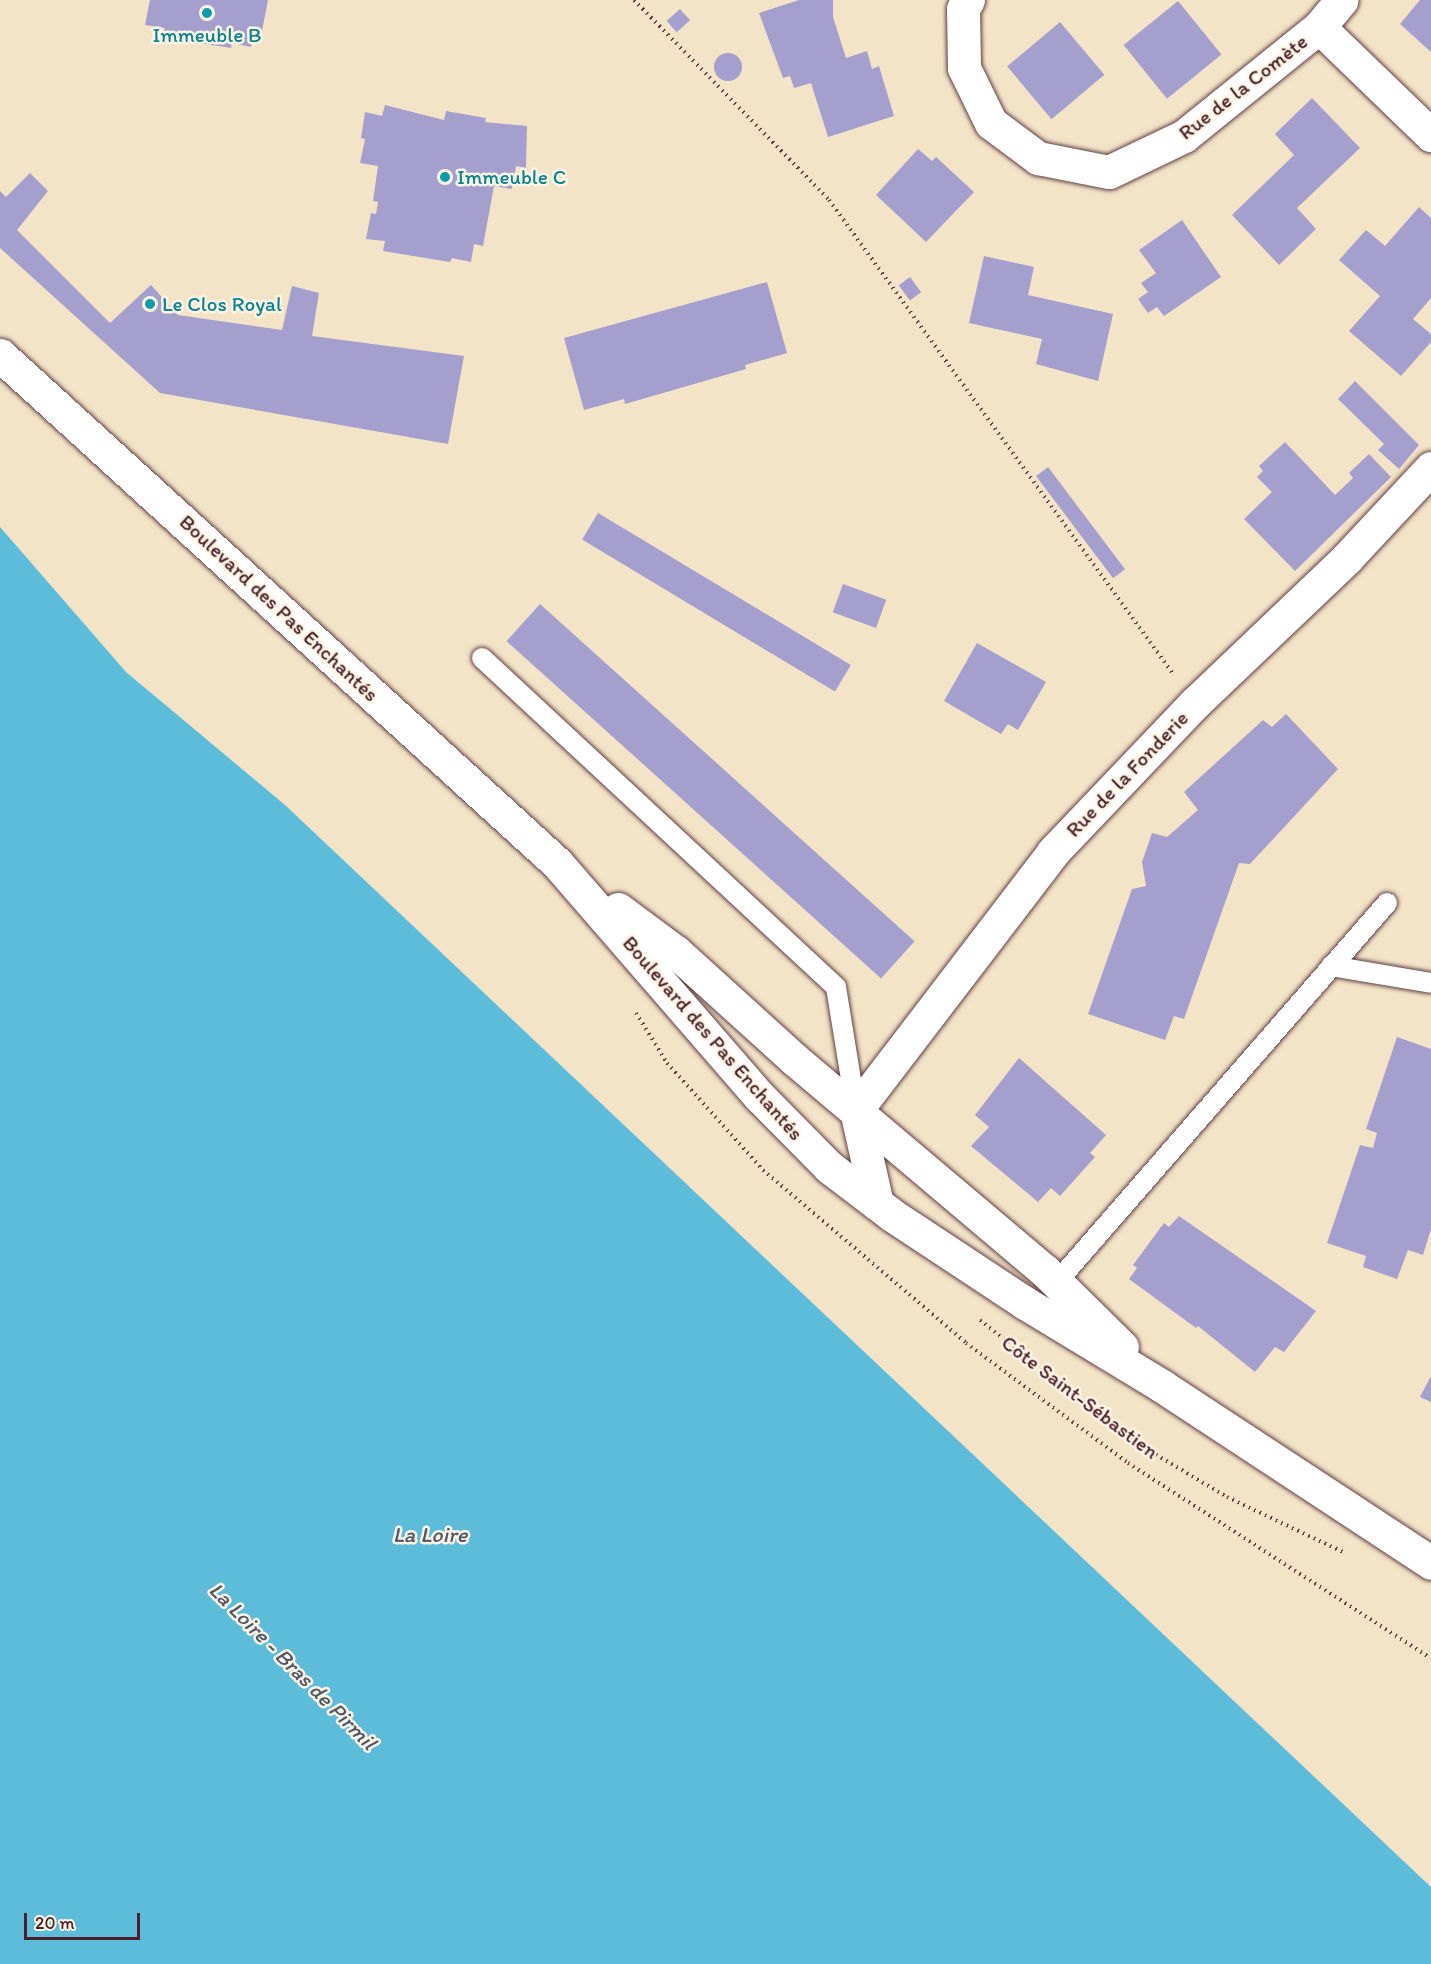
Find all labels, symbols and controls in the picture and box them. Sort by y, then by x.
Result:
marker: Immeuble B [200,6,214,20]
place label: Immeuble B [152,22,262,48]
street label: Rue de la Comète [1174,29,1312,145]
place label: Immeuble C [457,164,566,190]
marker: Immeuble C [438,170,452,184]
place label: Le Clos Royal [162,291,281,317]
marker: Le Clos Royal [143,297,157,311]
street label: Boulevard des Pas Enchantés [174,509,384,707]
street label: Rue de la Fonderie [1061,706,1193,842]
street label: Boulevard des Pas Enchantés [617,930,809,1146]
street label: Côte Saint-Sébastien [996,1329,1164,1465]
water label: La Loire [393,1522,467,1548]
water label: La Loire - Bras de Pirmil [204,1577,382,1755]
scale bar [27,1901,142,1939]
text: 20 m [35,1912,75,1934]

